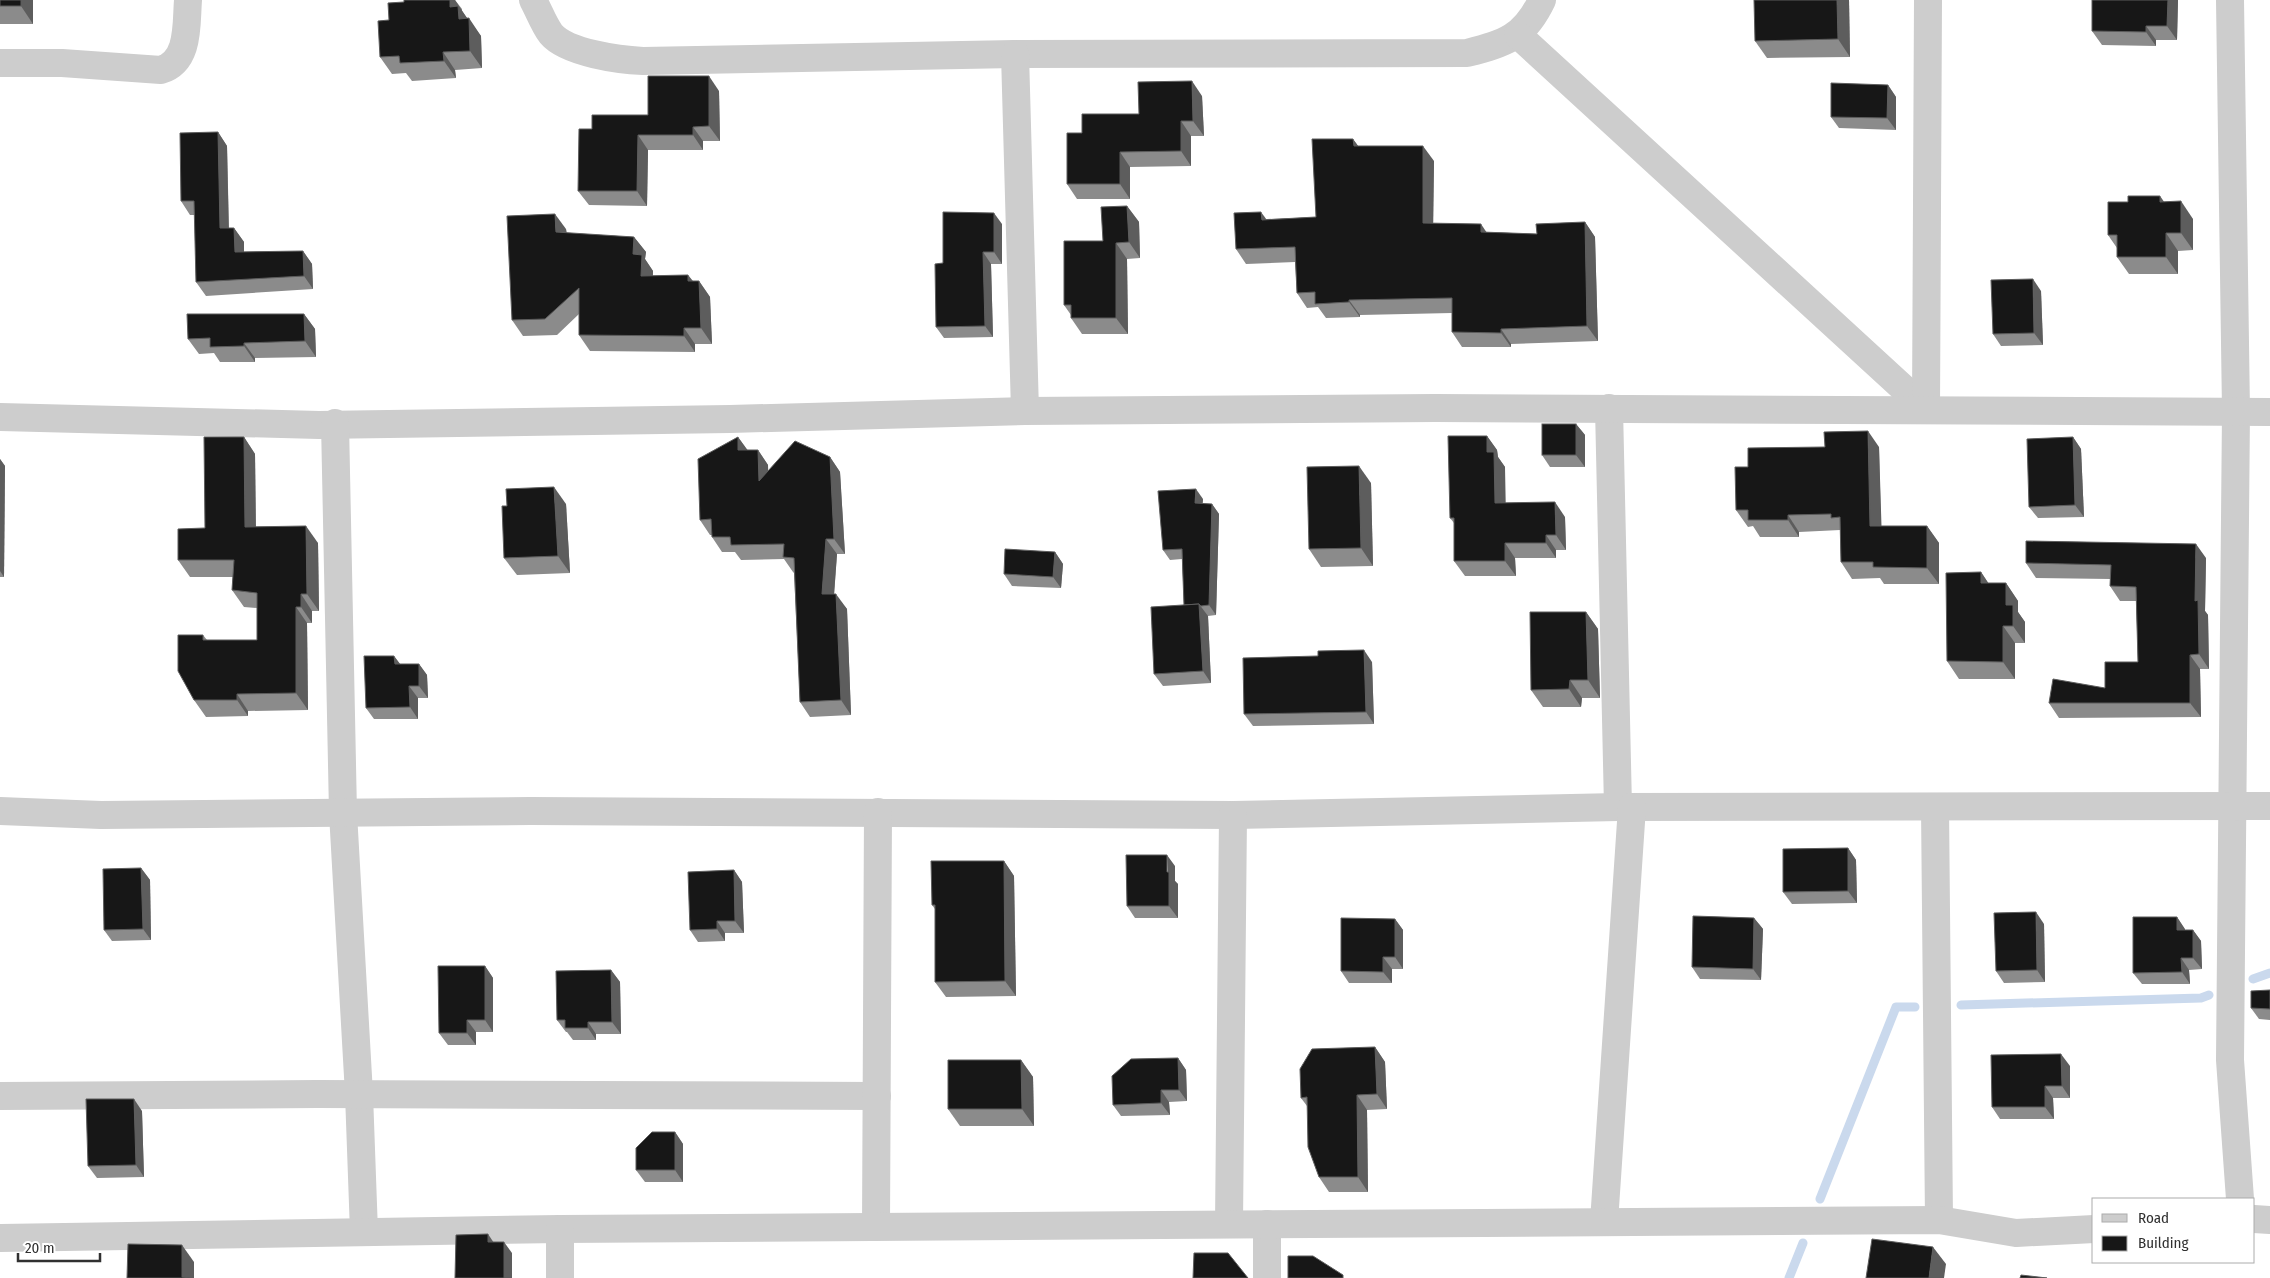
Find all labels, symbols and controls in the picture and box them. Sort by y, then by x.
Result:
legend [2092,1198,2255,1263]
text: Road [2138,1209,2169,1227]
scale bar [18,1230,100,1262]
text: Building [2138,1234,2189,1252]
text: 20 m [25,1239,55,1257]

